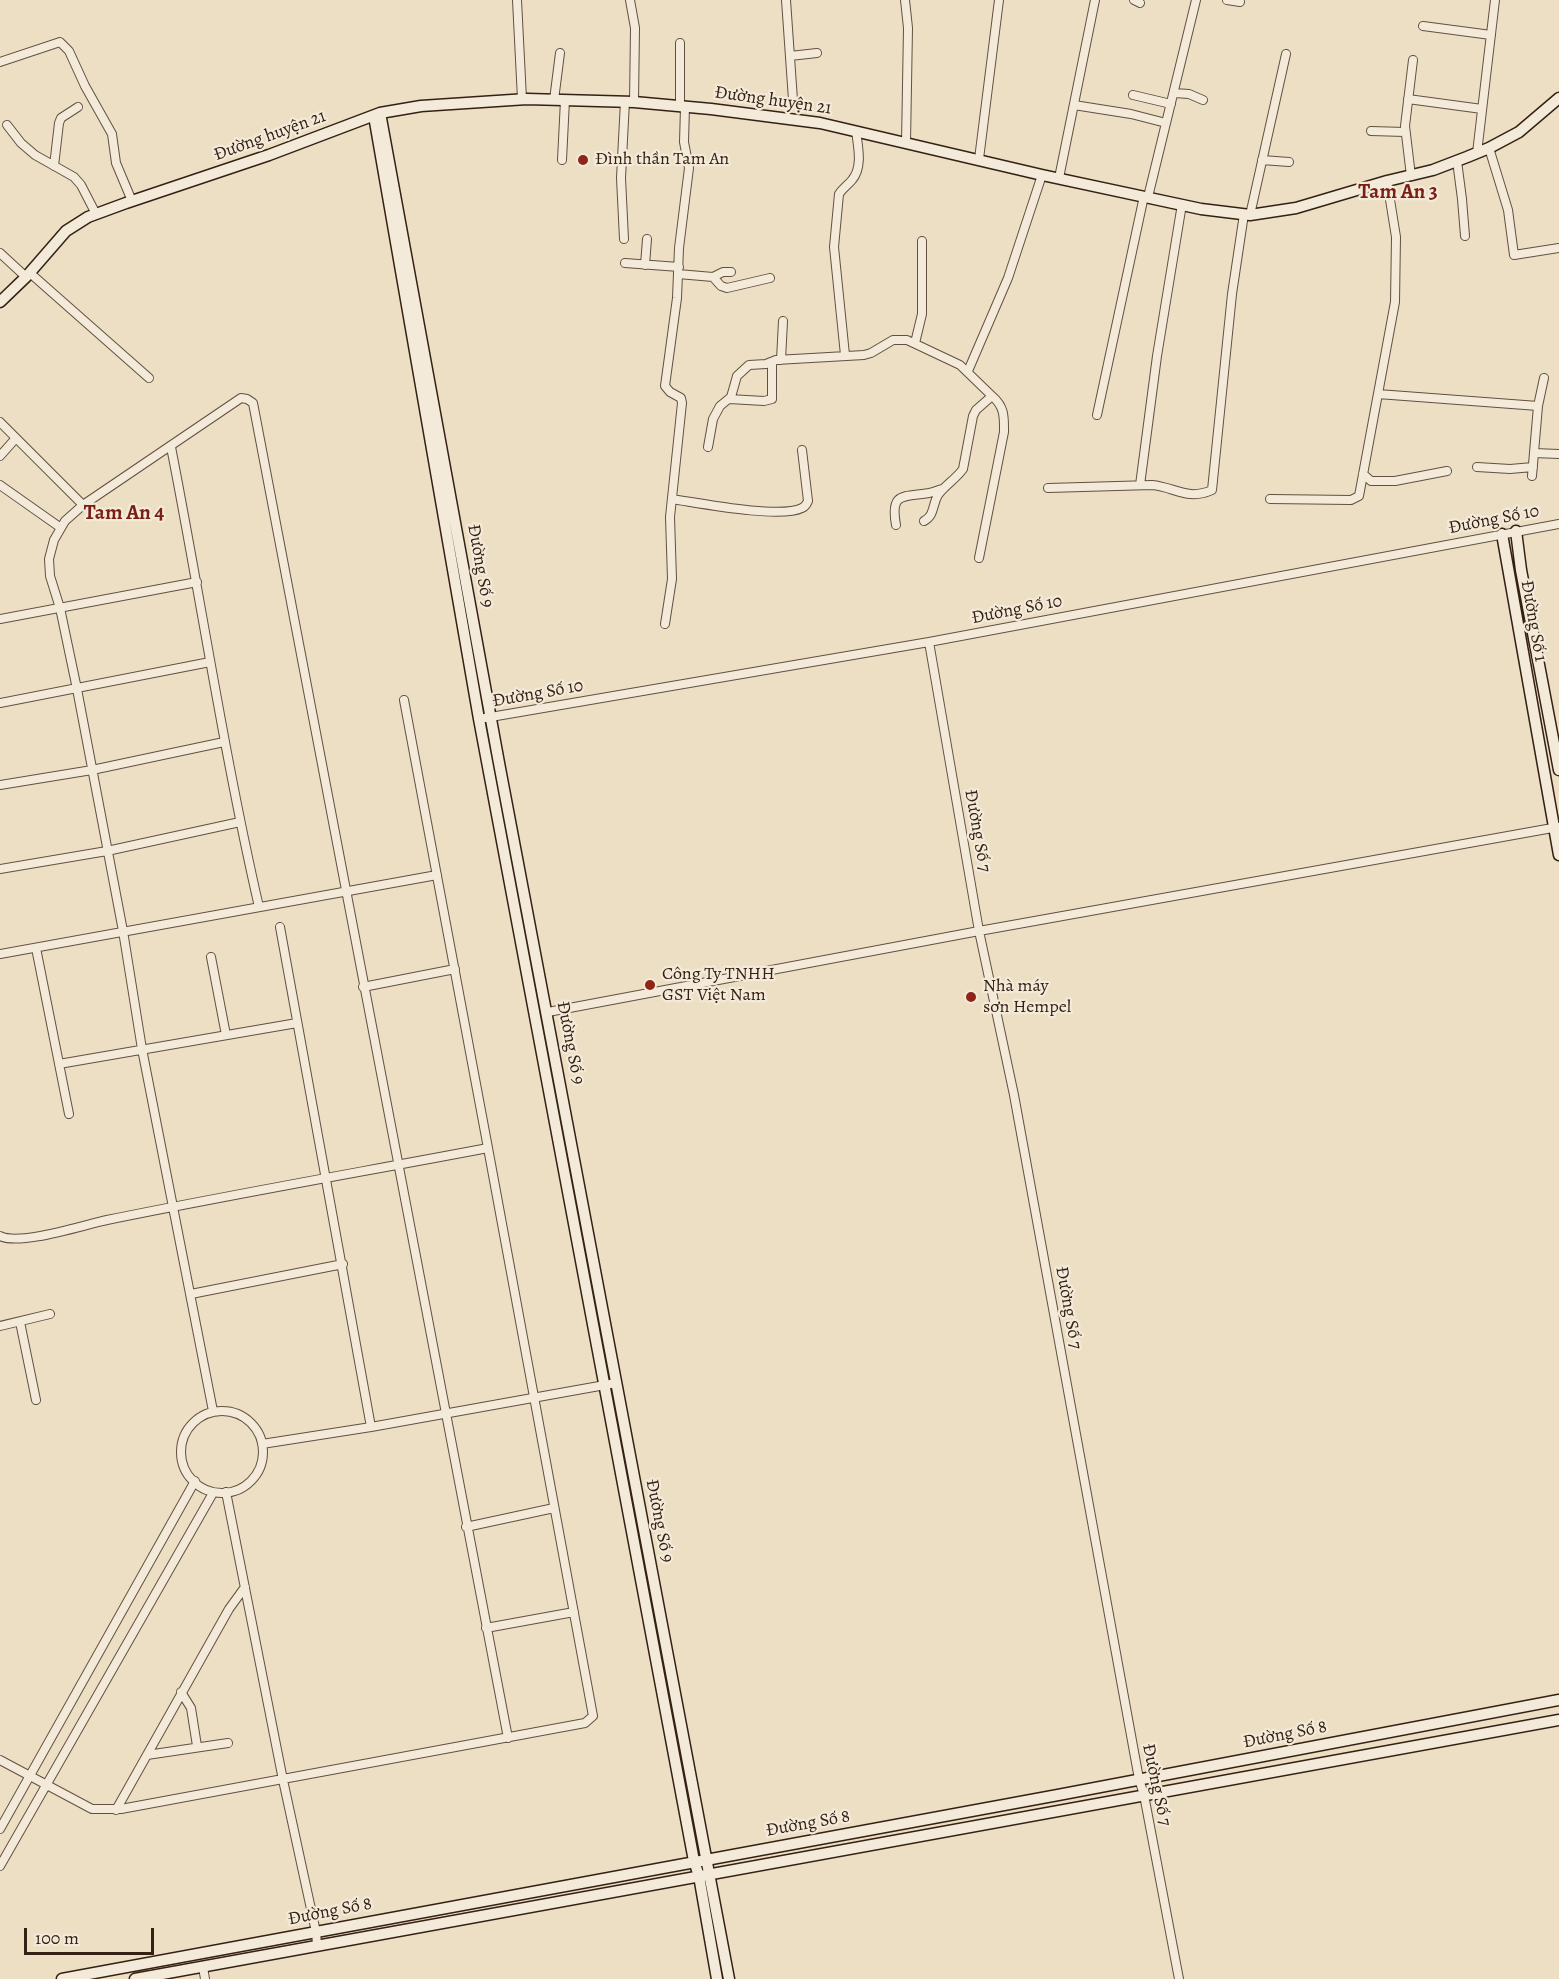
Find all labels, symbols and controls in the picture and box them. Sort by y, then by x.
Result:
street label: Đường huyện 21 [713,82,833,120]
street label: Đường huyện 21 [211,106,329,166]
place label: Đình thần Tam An [595,149,729,171]
marker: Đình thần Tam An [576,153,590,167]
district label: Tam An 3 [1358,180,1438,206]
district label: Tam An 4 [84,501,164,527]
street label: Đường Số 10 [1447,501,1541,539]
street label: Đường Số 9 [462,523,498,609]
street label: Đường Số 1 [1515,579,1551,663]
street label: Đường Số 10 [970,591,1064,629]
street label: Đường Số 10 [491,675,585,713]
street label: Đường Số 7 [959,788,995,874]
place label: Công Ty TNHH GST Việt Nam [662,964,775,1006]
place label: Nhà máy sơn Hempel [983,976,1071,1018]
marker: Công Ty TNHH GST Việt Nam [643,978,657,992]
marker: Nhà máy sơn Hempel [964,990,978,1004]
street label: Đường Số 9 [551,1000,589,1086]
street label: Đường Số 7 [1050,1265,1086,1351]
street label: Đường Số 9 [640,1478,678,1564]
street label: Đường Số 8 [1241,1716,1329,1754]
street label: Đường Số 7 [1137,1742,1175,1828]
street label: Đường Số 8 [764,1806,852,1842]
street label: Đường Số 8 [286,1893,374,1931]
scale bar [27,1916,158,1954]
text: 100 m [35,1926,79,1950]

